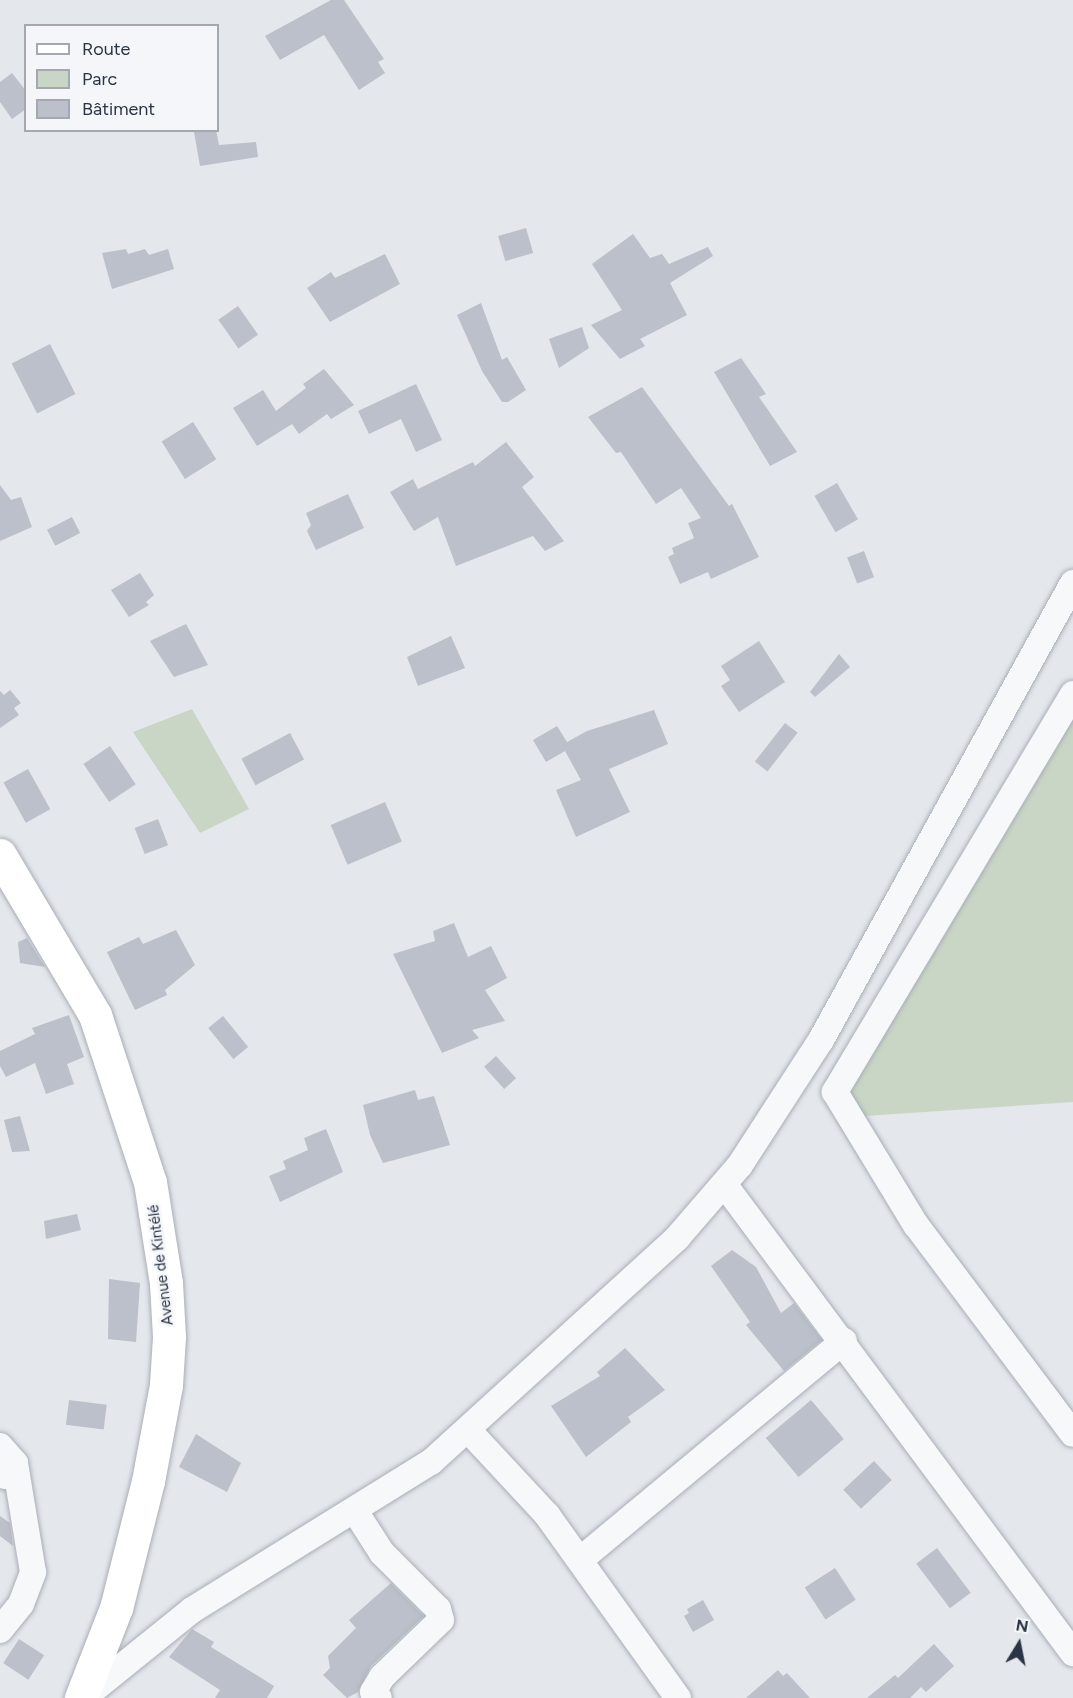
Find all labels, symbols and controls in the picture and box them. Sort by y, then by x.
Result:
legend [24,24,219,132]
text: Route [82,38,130,60]
text: Parc [82,68,117,90]
text: Bâtiment [82,98,155,120]
street label: Avenue de Kintélé [145,1204,177,1326]
north arrow [989,1614,1049,1674]
text: N [1014,1615,1030,1636]

